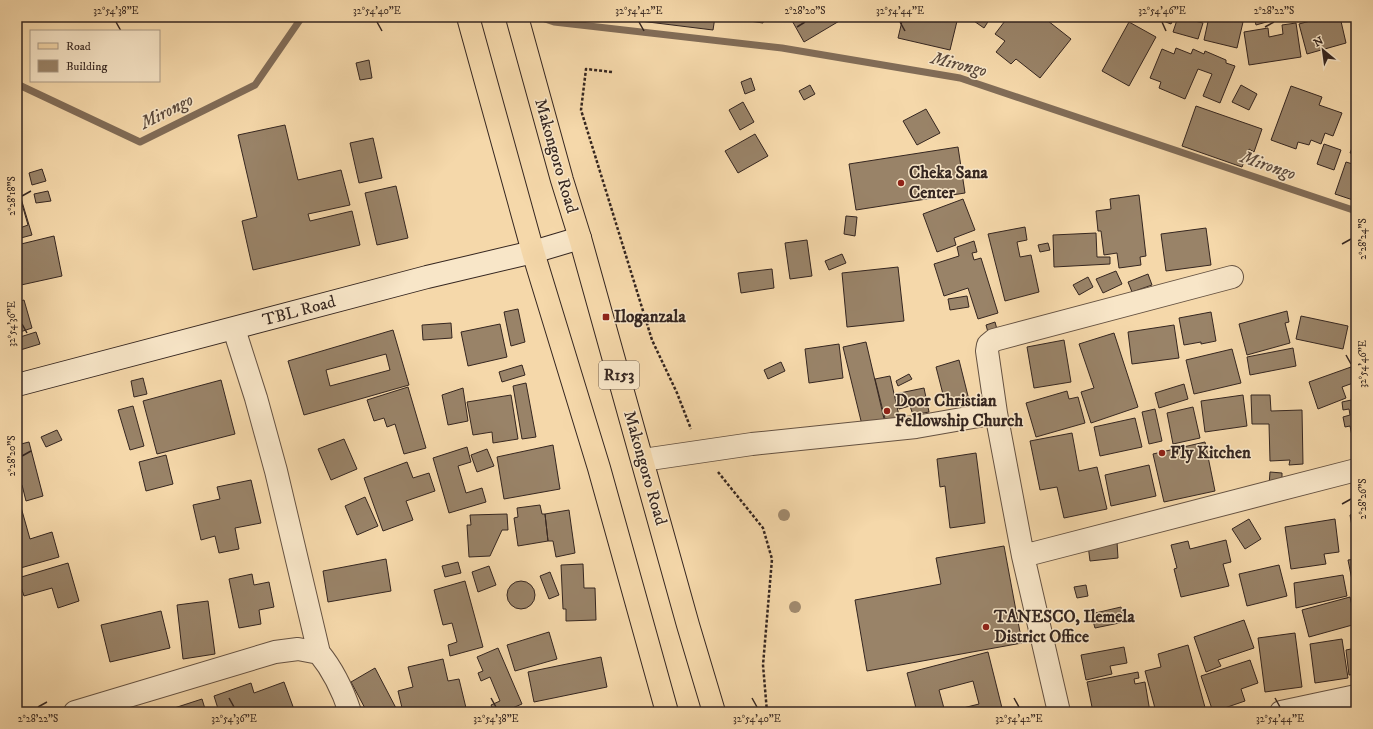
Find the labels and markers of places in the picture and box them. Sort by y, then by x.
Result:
place label: Cheka Sana Center [909,162,989,204]
marker: Cheka Sana Center [896,178,906,188]
place label: Iloganzala [614,306,686,328]
marker: Iloganzala [601,312,611,322]
place label: Door Christian Fellowship Church [895,390,1023,432]
marker: Door Christian Fellowship Church [882,406,892,416]
place label: Fly Kitchen [1170,442,1251,464]
marker: Fly Kitchen [1157,448,1167,458]
place label: TANESCO, Ilemela District Office [993,606,1135,648]
marker: TANESCO, Ilemela District Office [981,622,991,632]

